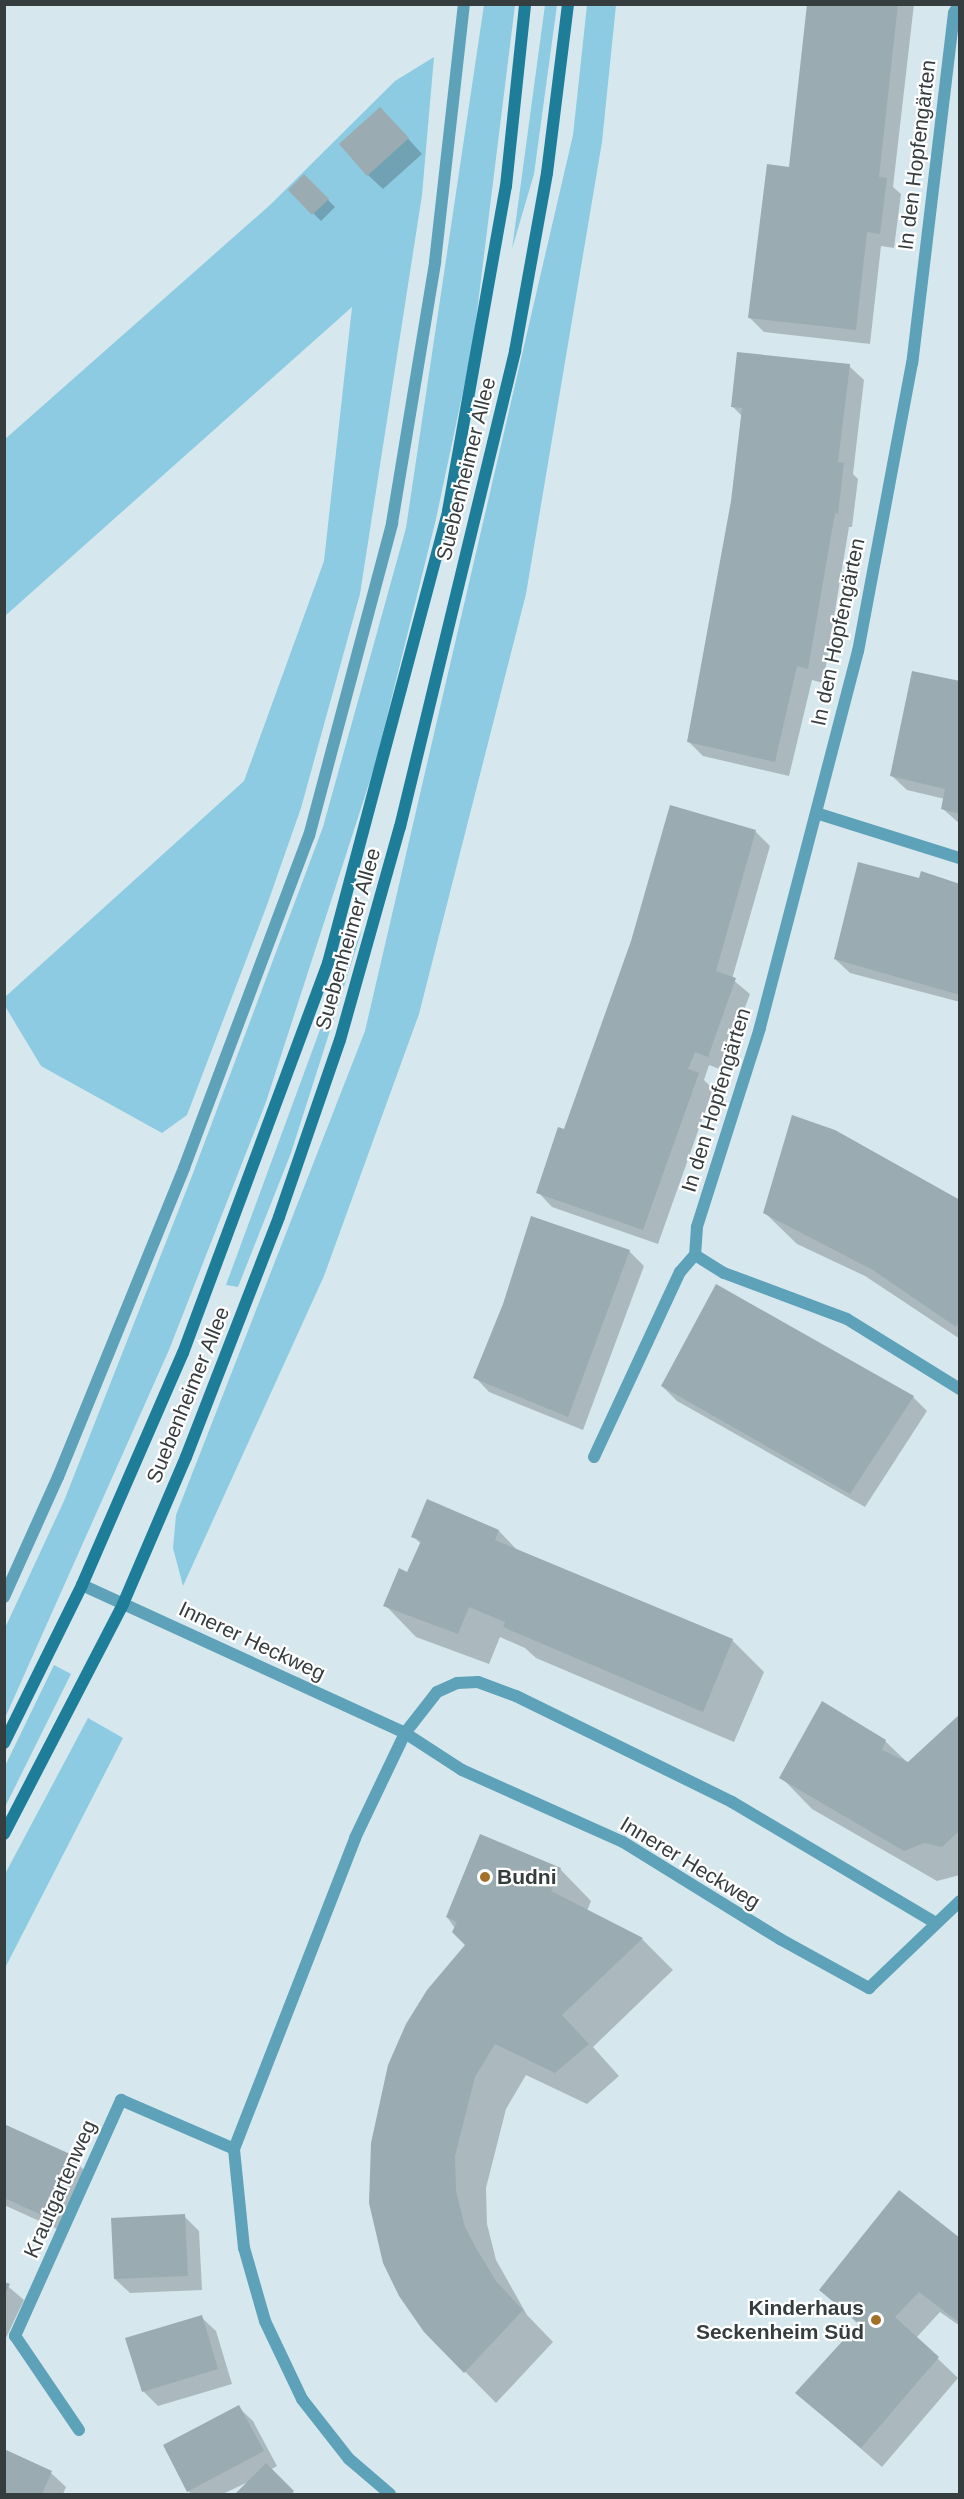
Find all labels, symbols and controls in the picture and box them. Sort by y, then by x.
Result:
street label: In den Hopfengärten [893,58,941,252]
street label: Suebenheimer Allee [431,374,501,564]
street label: In den Hopfengärten [806,536,870,728]
street label: Suebenheimer Allee [310,845,386,1033]
street label: In den Hopfengärten [676,1005,756,1195]
street label: Suebenheimer Allee [141,1303,235,1487]
street label: Innerer Heckweg [175,1596,329,1686]
street label: Innerer Heckweg [615,1811,765,1915]
place label: Budni [497,1864,556,1890]
marker: Budni [478,1870,492,1884]
street label: Krautgartenweg [18,2116,102,2262]
place label: Kinderhaus Seckenheim Süd [696,2295,864,2345]
marker: Kinderhaus Seckenheim Süd [869,2313,883,2327]

